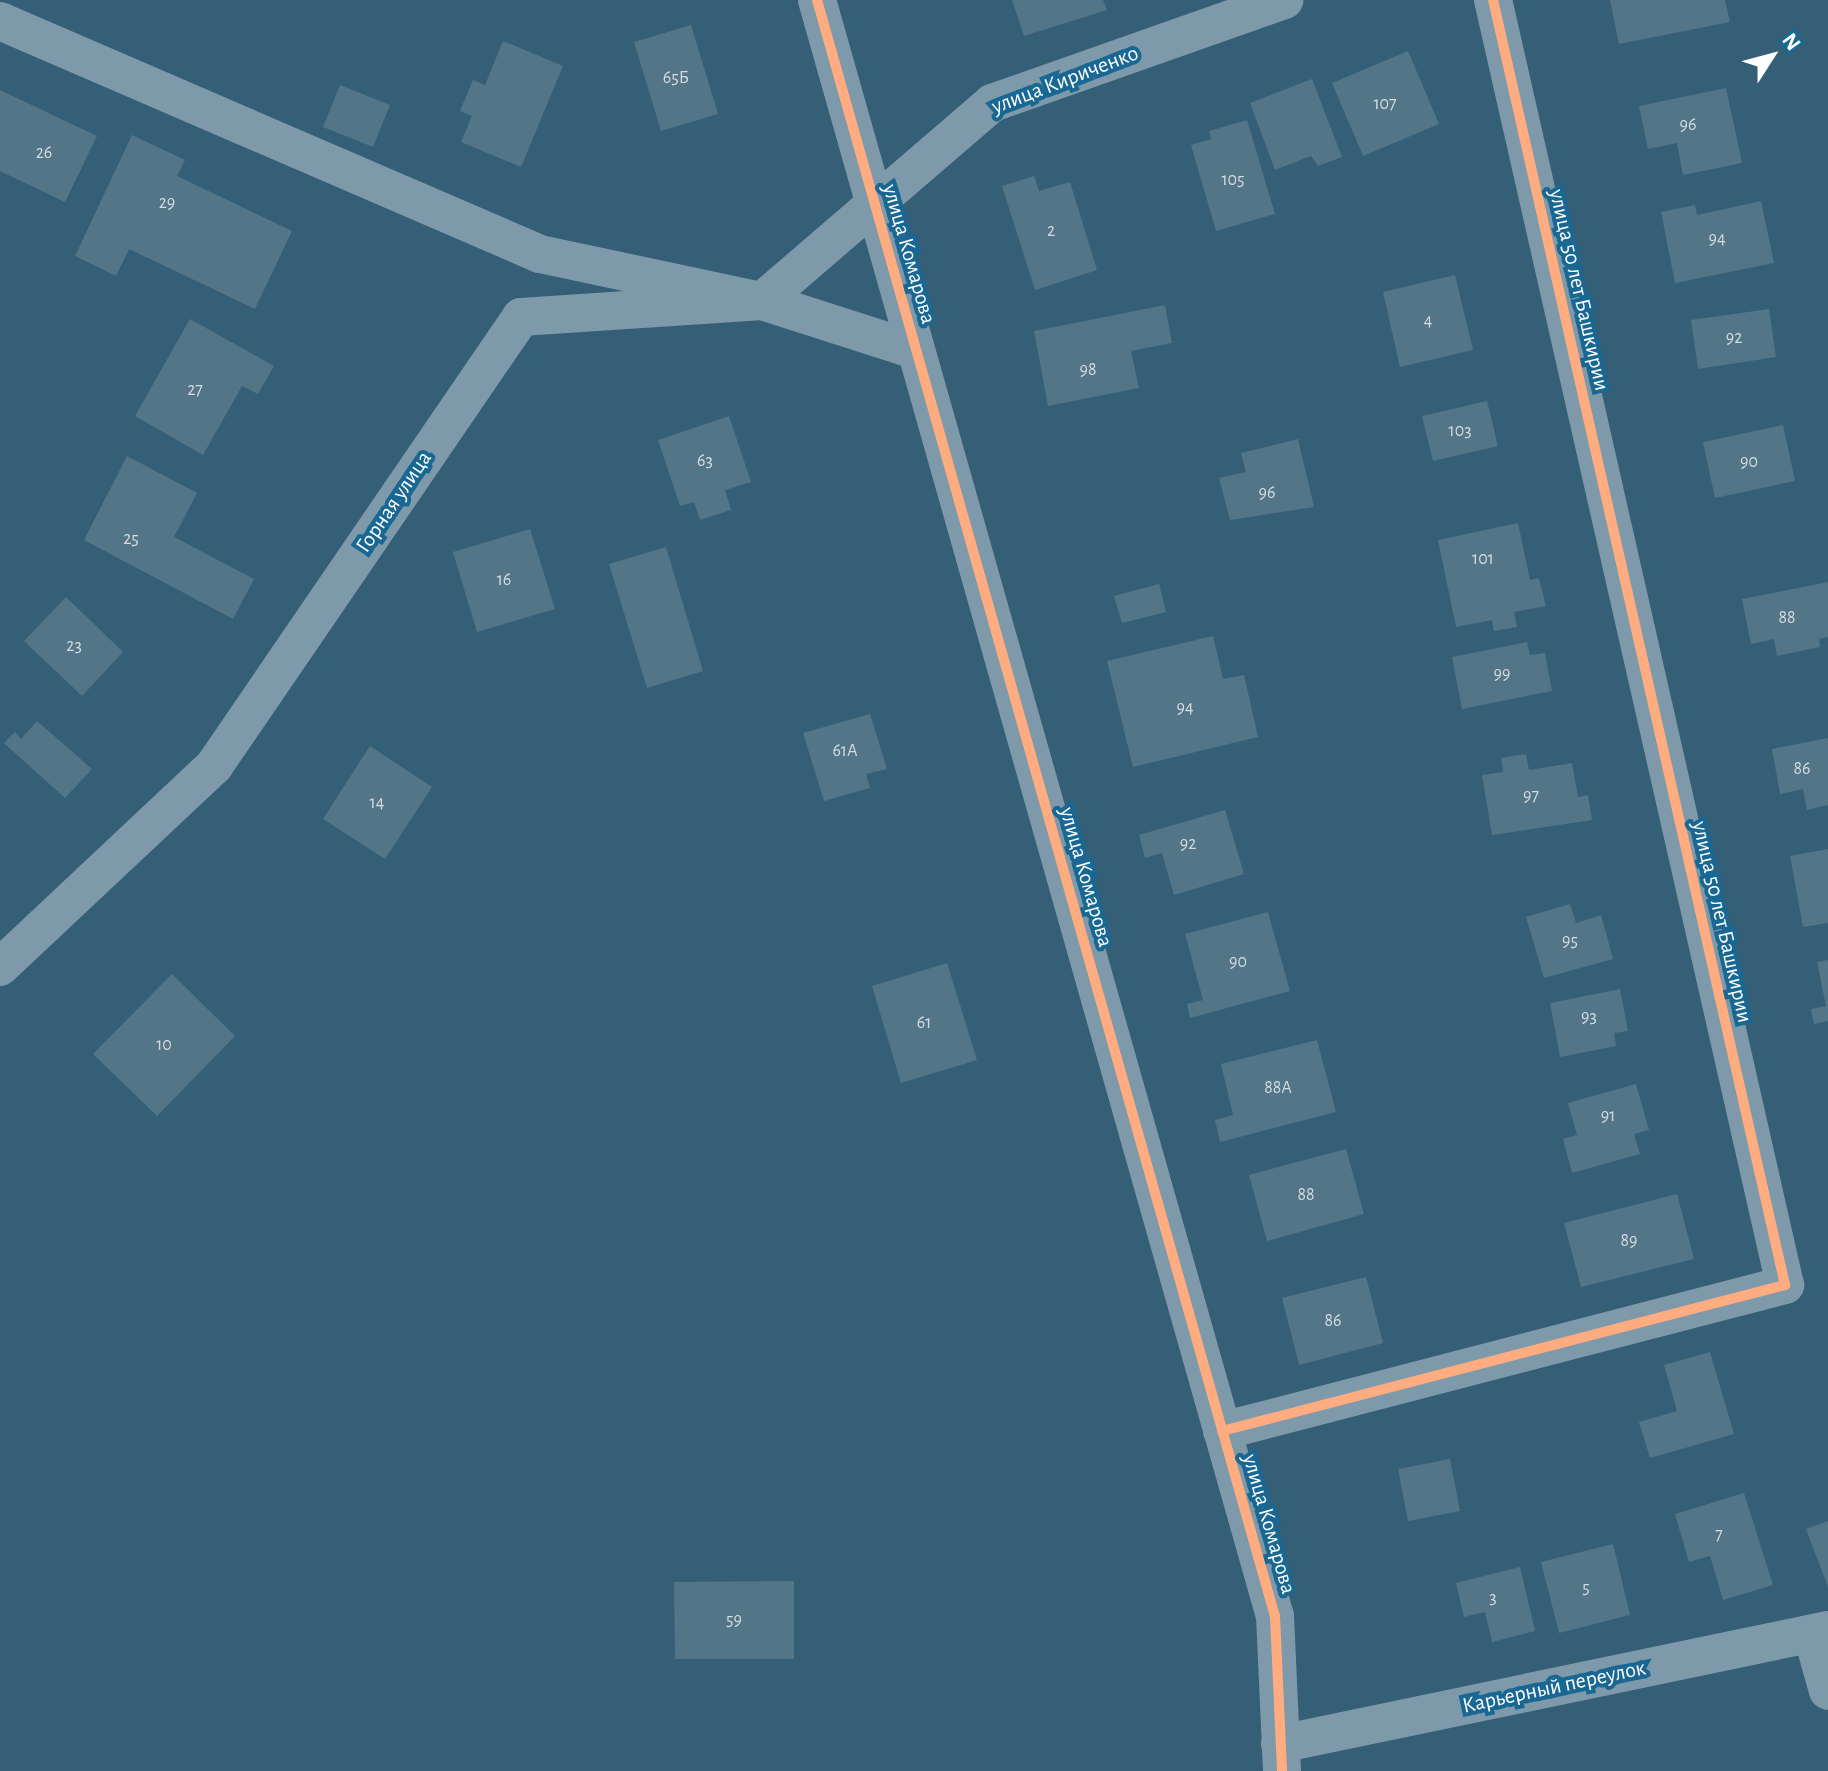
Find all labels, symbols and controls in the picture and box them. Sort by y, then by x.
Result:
north arrow [1732,16,1812,96]
text: N [1778,29,1805,55]
street label: улица Кириченко [988,40,1142,120]
house number: 65Б [663,67,689,89]
house number: 107 [1373,93,1397,115]
house number: 96 [1680,114,1696,136]
house number: 26 [36,142,52,164]
house number: 105 [1221,169,1245,191]
street label: улица Комарова [876,181,942,327]
street label: улица 50 лет Башкирии [1543,187,1615,393]
house number: 29 [159,192,175,214]
house number: 2 [1047,220,1055,242]
house number: 94 [1708,228,1726,250]
house number: 4 [1424,310,1432,332]
house number: 92 [1726,327,1742,349]
house number: 98 [1080,359,1096,381]
house number: 27 [187,379,203,401]
house number: 103 [1448,420,1472,442]
street label: Горная улица [350,446,438,558]
house number: 63 [697,450,713,472]
house number: 90 [1740,451,1758,473]
house number: 96 [1259,482,1275,504]
house number: 25 [123,528,139,550]
house number: 101 [1472,548,1494,570]
house number: 16 [497,569,511,591]
house number: 88 [1778,607,1796,629]
house number: 23 [66,635,82,657]
house number: 99 [1494,663,1510,685]
house number: 94 [1176,697,1194,719]
house number: 61А [832,740,858,762]
house number: 86 [1794,758,1810,780]
house number: 97 [1523,785,1539,807]
house number: 14 [370,792,384,814]
street label: улица Комарова [1053,804,1119,950]
street label: улица 50 лет Башкирии [1686,819,1758,1025]
house number: 92 [1180,833,1196,855]
house number: 95 [1562,930,1578,952]
house number: 90 [1229,951,1247,973]
house number: 93 [1581,1006,1597,1028]
house number: 61 [917,1012,931,1034]
house number: 10 [156,1034,172,1056]
house number: 88А [1264,1077,1292,1099]
house number: 91 [1601,1105,1615,1127]
house number: 88 [1297,1184,1315,1206]
house number: 89 [1621,1230,1637,1252]
house number: 86 [1325,1310,1341,1332]
street label: улица Комарова [1236,1451,1302,1597]
house number: 7 [1715,1524,1723,1546]
house number: 5 [1582,1577,1590,1599]
house number: 3 [1489,1587,1497,1609]
house number: 59 [726,1609,742,1631]
street label: Карьерный переулок [1460,1655,1648,1719]

